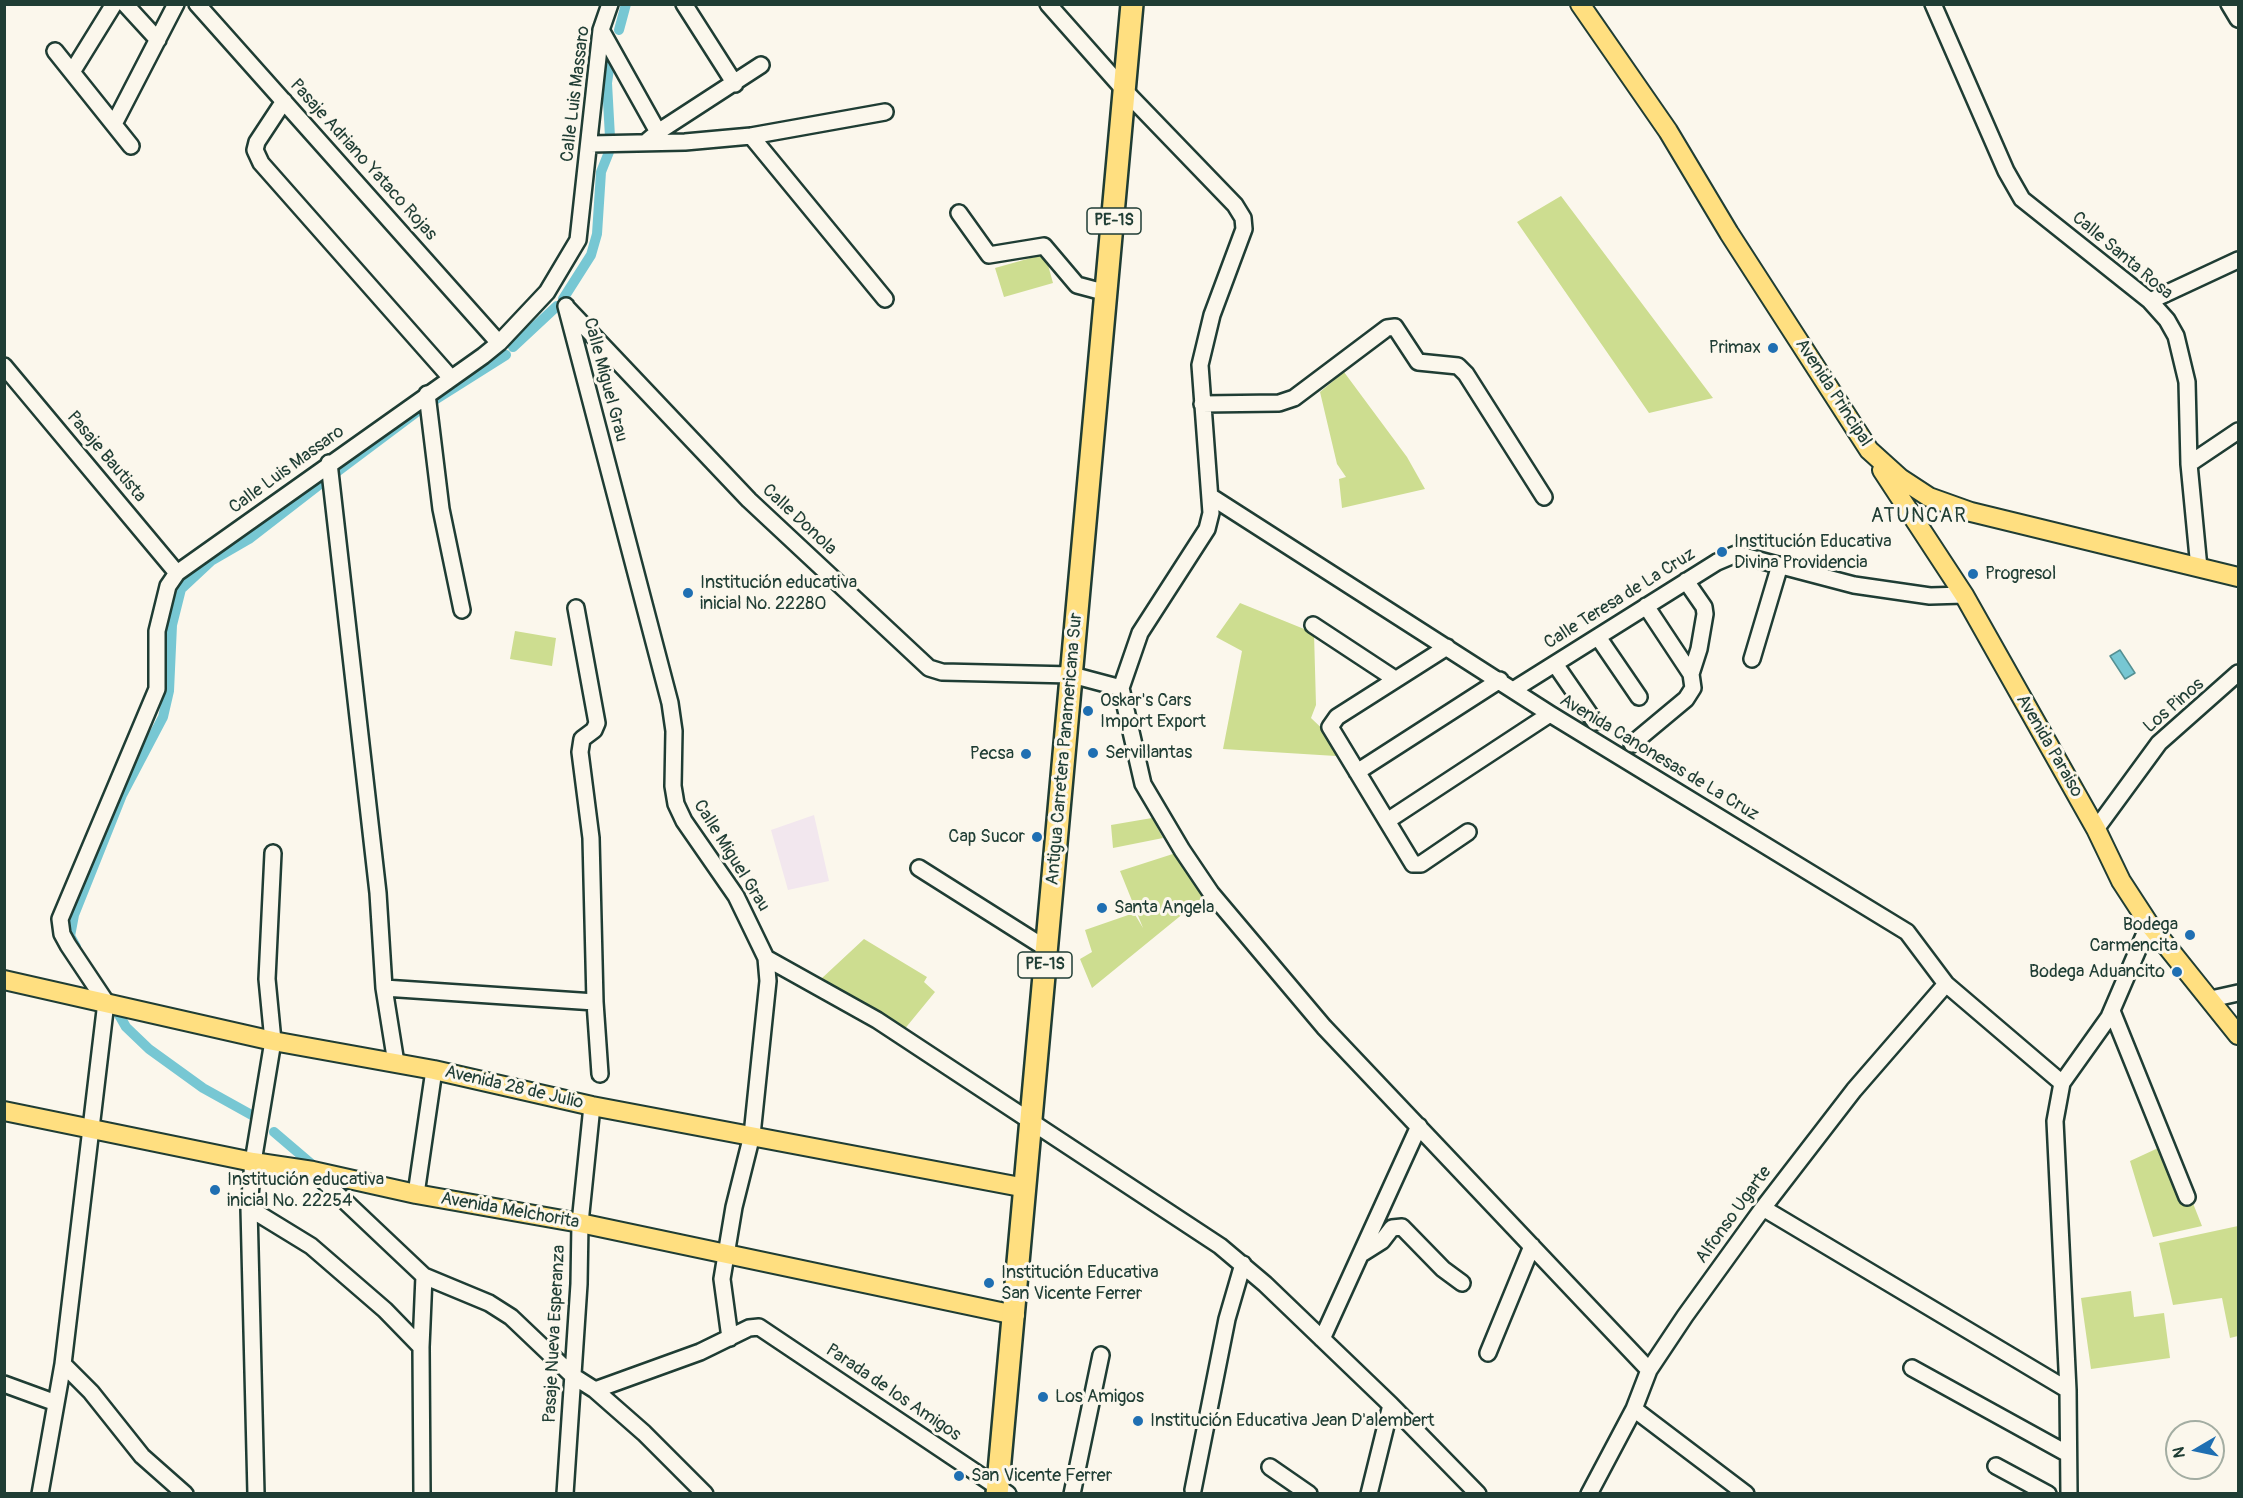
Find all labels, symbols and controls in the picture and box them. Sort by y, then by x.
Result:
street label: Calle Luis Massaro [557,25,595,163]
street label: Pasaje Adriano Yataco Rojas [285,75,441,245]
street label: Calle Santa Rosa [2067,207,2177,305]
road number: PE-1S [1087,208,1141,234]
street label: Calle Miguel Grau [578,316,632,444]
street label: Avenida Principal [1790,335,1876,451]
place label: Primax [1709,337,1761,359]
marker: Primax [1766,341,1780,355]
street label: Pasaje Bautista [62,407,150,507]
street label: Calle Luis Massaro [225,421,349,519]
street label: Calle Donola [757,480,841,560]
district label: ATUNCAR [1871,505,1967,529]
place label: Institución Educativa Divina Providencia [1734,531,1892,574]
street label: Calle Teresa de La Cruz [1540,544,1700,654]
marker: Institución Educativa Divina Providencia [1715,545,1729,559]
place label: Progresol [1985,563,2056,585]
marker: Progresol [1966,567,1980,581]
place label: Institución educativa inicial No. 22280 [700,572,857,614]
marker: Institución educativa inicial No. 22280 [681,586,695,600]
street label: Antigua Carretera Panamericana Sur [1042,612,1088,886]
street label: Los Pinos [2139,674,2209,738]
place label: Oskar's Cars Import Export [1100,690,1206,732]
street label: Avenida Canonesas de La Cruz [1556,690,1762,826]
street label: Avenida Paraiso [2011,691,2087,801]
marker: Oskar's Cars Import Export [1081,704,1095,718]
place label: Servillantas [1105,742,1192,764]
place label: Pecsa [970,743,1014,765]
marker: Servillantas [1086,746,1100,760]
marker: Pecsa [1019,747,1033,761]
street label: Calle Miguel Grau [688,796,774,916]
place label: Cap Sucor [948,826,1025,848]
marker: Cap Sucor [1030,830,1044,844]
place label: Santa Angela [1114,897,1214,919]
marker: Santa Angela [1095,901,1109,915]
place label: Bodega Carmencita [2089,914,2178,956]
marker: Bodega Carmencita [2183,928,2197,942]
road number: PE-1S [1018,952,1072,978]
place label: Bodega Aduancito [2029,961,2165,983]
marker: Bodega Aduancito [2170,965,2184,979]
street label: Avenida 28 de Julio [443,1062,585,1114]
street label: Alfonso Ugarte [1691,1162,1777,1268]
place label: Institución educativa inicial No. 22254 [227,1169,384,1212]
marker: Institución educativa inicial No. 22254 [208,1183,222,1197]
street label: Avenida Melchorita [439,1188,581,1234]
street label: Pasaje Nueva Esperanza [540,1244,570,1424]
place label: Institución Educativa San Vicente Ferrer [1001,1262,1159,1304]
marker: Institución Educativa San Vicente Ferrer [982,1276,996,1290]
street label: Parada de los Amigos [821,1340,965,1446]
place label: Los Amigos [1055,1386,1144,1408]
marker: Los Amigos [1036,1390,1050,1404]
place label: Institución Educativa Jean D'alembert [1150,1410,1435,1432]
marker: Institución Educativa Jean D'alembert [1131,1414,1145,1428]
north arrow [2165,1420,2225,1480]
text: N [2168,1446,2190,1459]
place label: San Vicente Ferrer [971,1465,1112,1487]
marker: San Vicente Ferrer [952,1469,966,1483]

